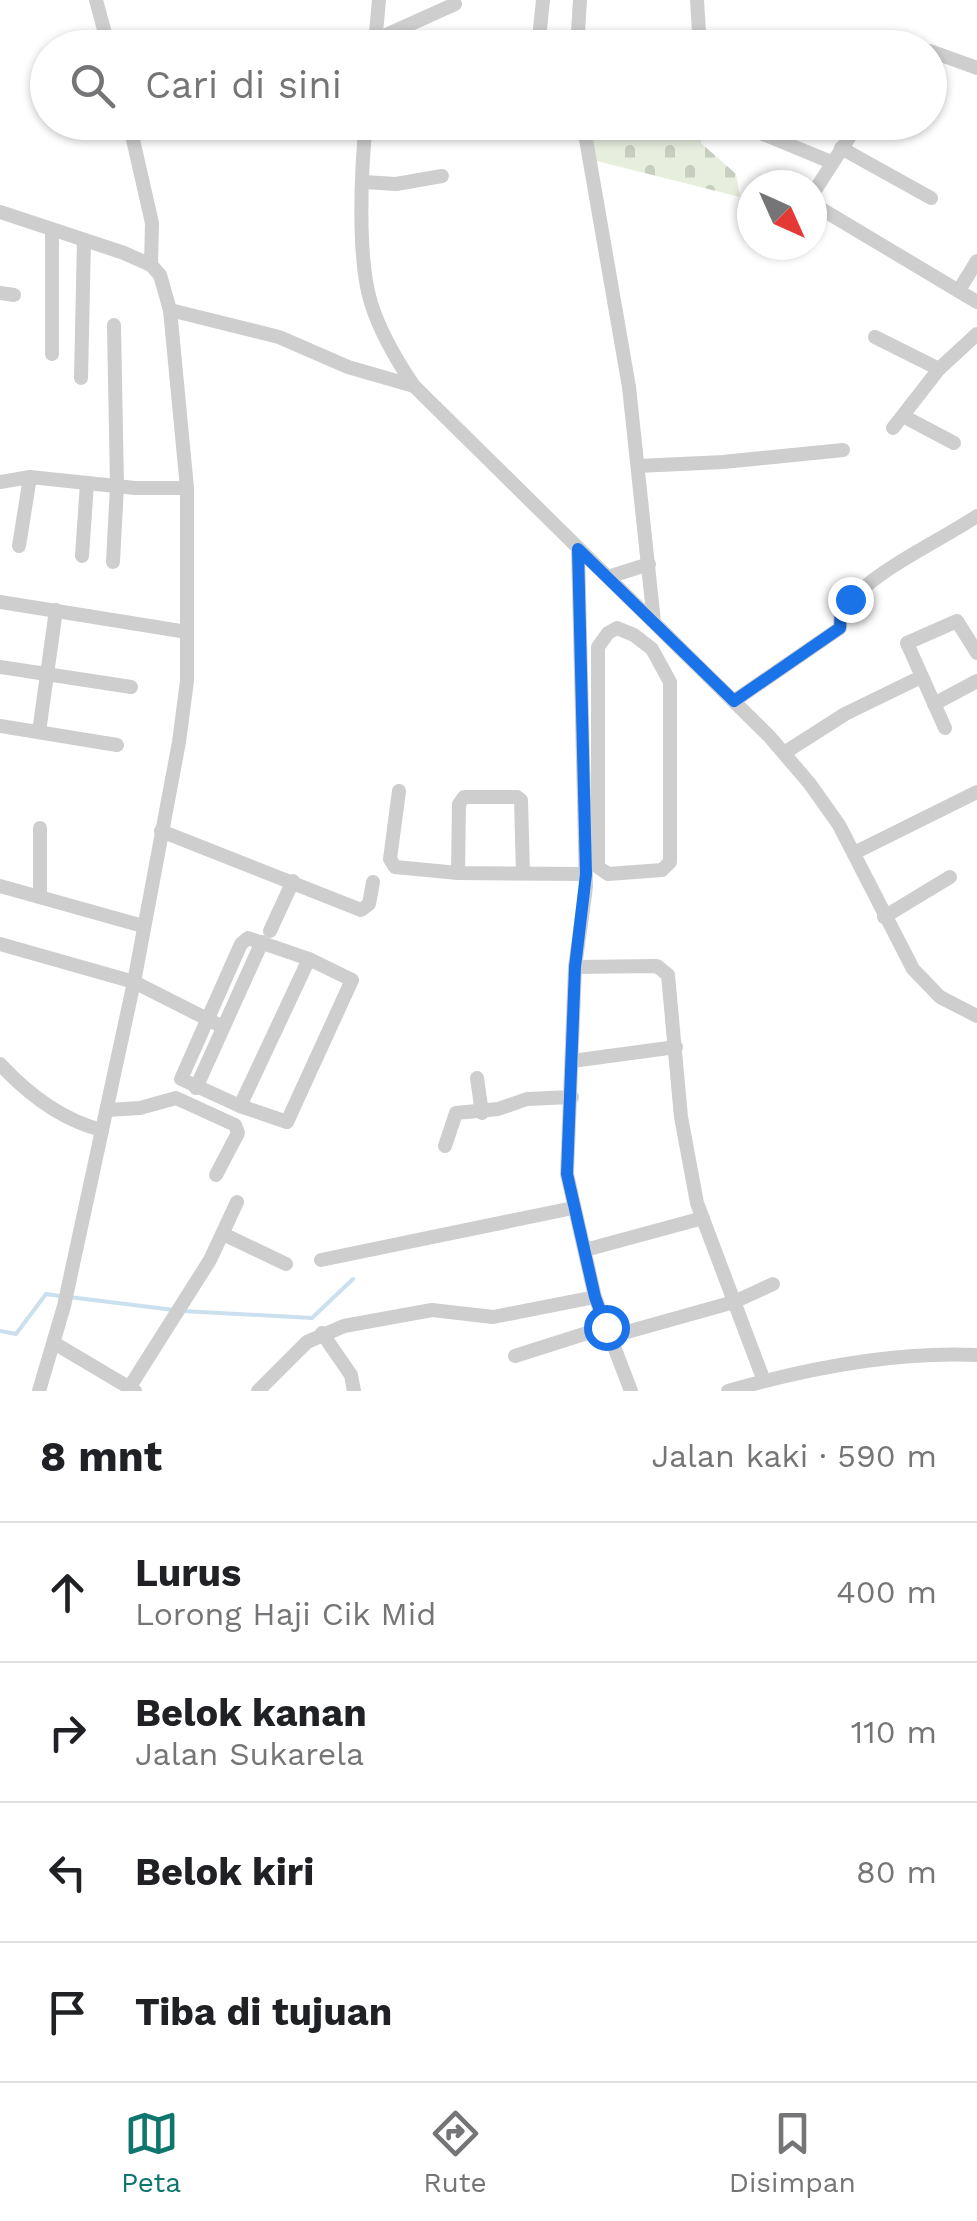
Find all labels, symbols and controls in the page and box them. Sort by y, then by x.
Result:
search box [30,30,947,140]
icon: search [65,58,120,113]
text: Cari di sini [145,63,342,107]
north arrow [737,170,827,260]
route end [828,577,874,623]
route start [584,1305,630,1351]
text: 8 mnt [40,1432,162,1481]
text: Jalan kaki · 590 m [651,1437,937,1475]
text: Lurus [135,1551,241,1595]
icon: ahead [40,1565,95,1620]
text: 400 m [836,1573,937,1611]
text: Lorong Haji Cik Mid [135,1595,436,1633]
text: Belok kanan [135,1691,367,1735]
icon: right [40,1705,95,1760]
text: 110 m [851,1713,937,1751]
text: Jalan Sukarela [135,1735,364,1773]
icon: left [40,1845,95,1900]
text: Belok kiri [135,1850,314,1894]
text: 80 m [856,1853,937,1891]
icon: arrive [40,1985,95,2040]
text: Tiba di tujuan [135,1990,392,2034]
tab: Peta [121,2106,181,2199]
tab: Rute [423,2106,487,2199]
tab: Disimpan [729,2106,856,2199]

